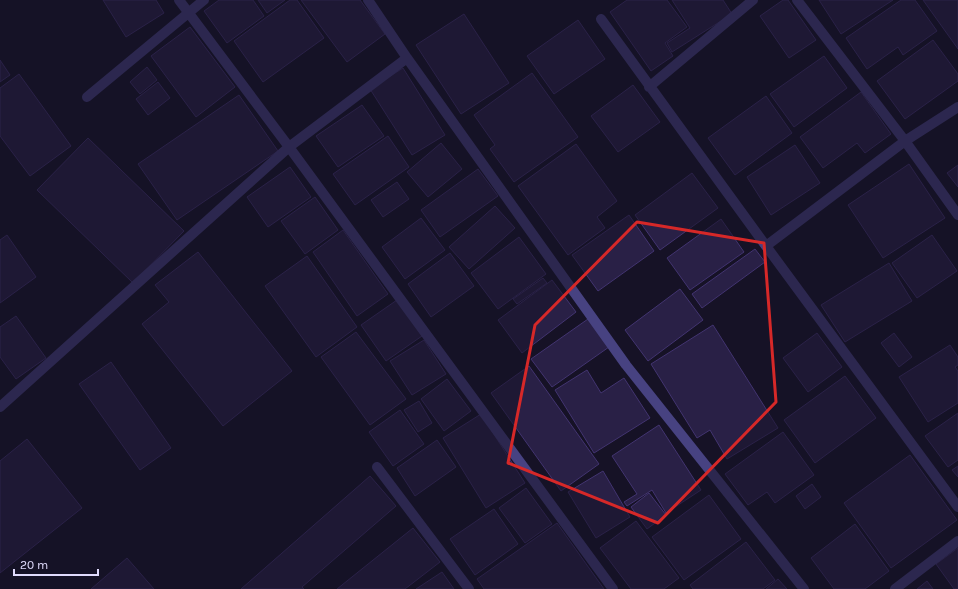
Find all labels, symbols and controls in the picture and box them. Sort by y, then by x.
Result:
scale bar [14,551,98,577]
text: 20 m [20,558,48,572]

